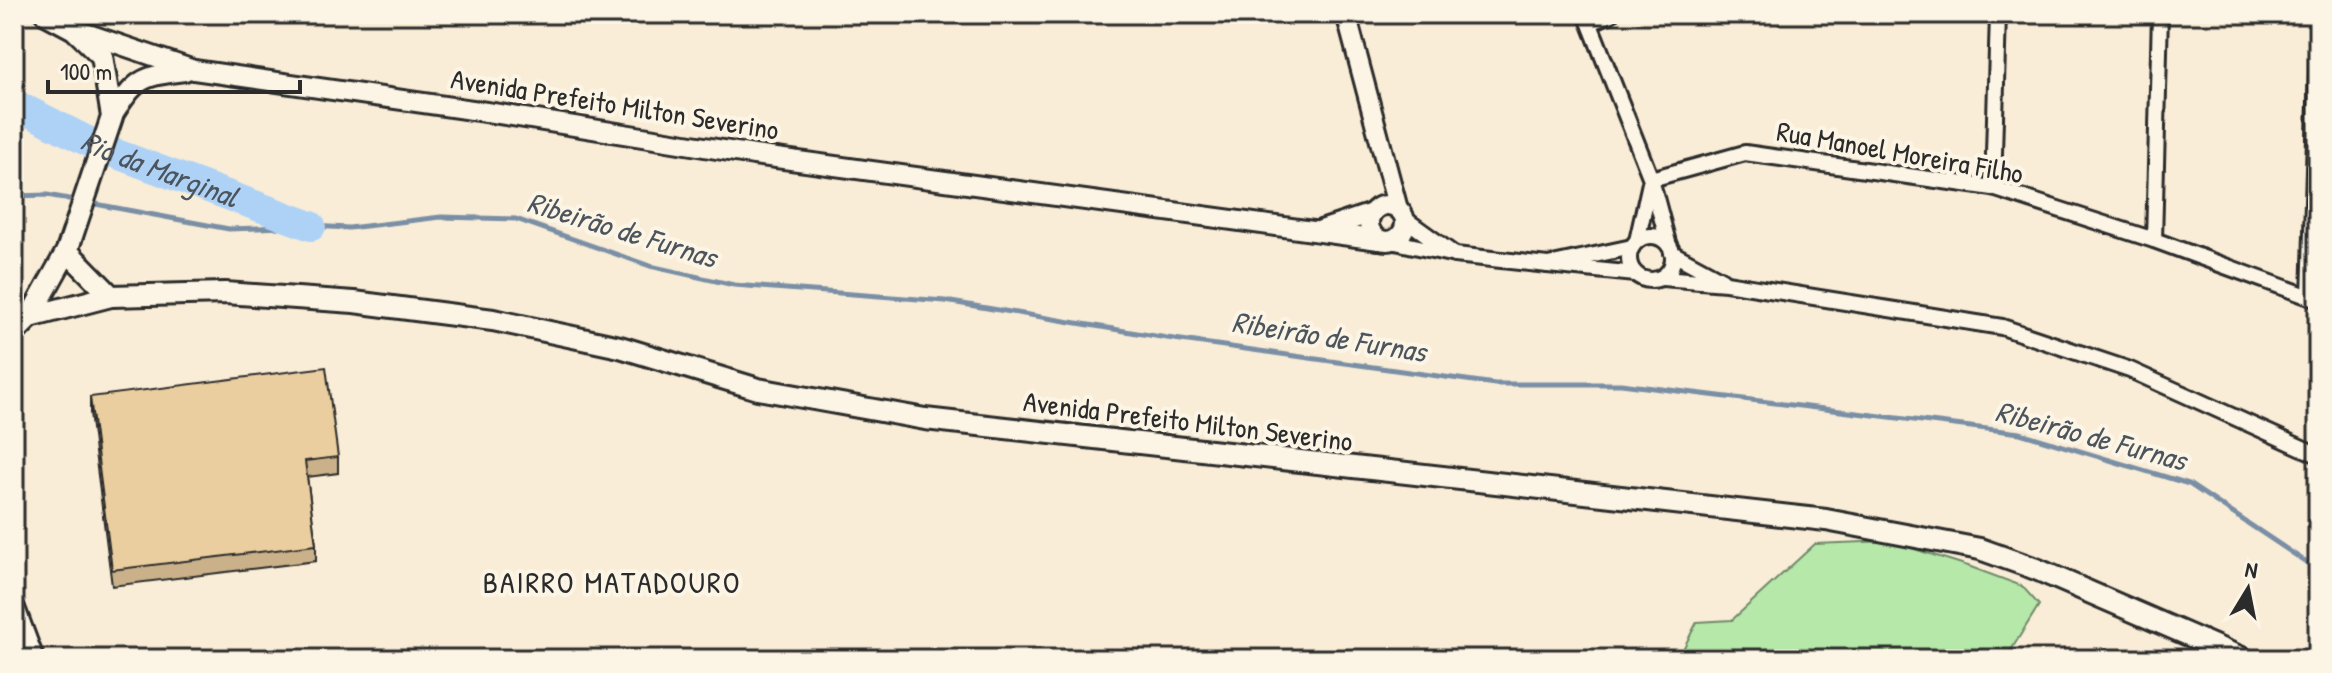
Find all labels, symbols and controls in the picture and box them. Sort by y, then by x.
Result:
scale bar [48,44,300,94]
text: 100 m [60,55,112,87]
street label: Avenida Prefeito Milton Severino [448,59,782,149]
street label: Rua Manoel Moreira Filho [1774,112,2026,192]
water label: Rio da Marginal [75,120,246,217]
water label: Ribeirão de Furnas [523,181,724,278]
water label: Ribeirão de Furnas [1229,301,1431,371]
street label: Avenida Prefeito Milton Severino [1021,382,1355,460]
water label: Ribeirão de Furnas [1991,390,2193,480]
north arrow [2208,549,2288,629]
text: N [2243,554,2260,585]
district label: BAIRRO MATADOURO [483,562,741,602]

